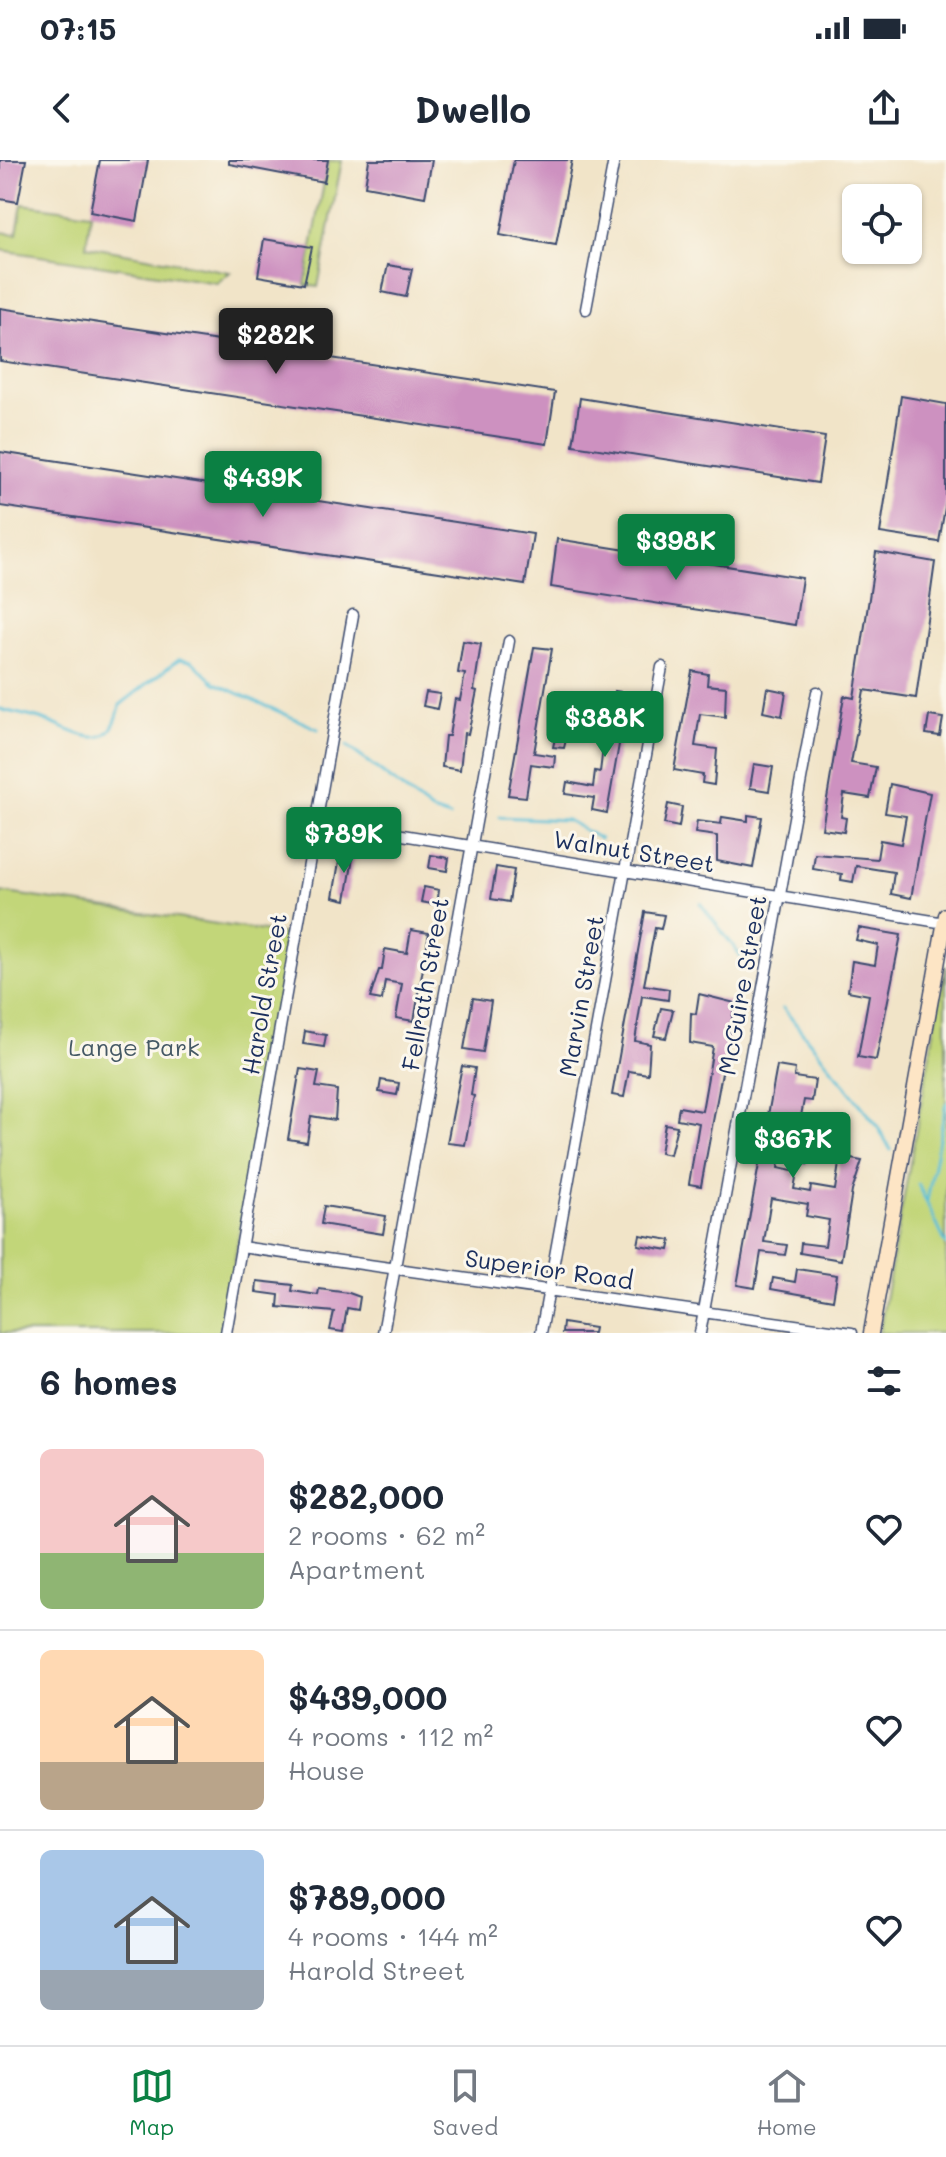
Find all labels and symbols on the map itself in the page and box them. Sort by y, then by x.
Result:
pin: $282K [220,308,332,376]
pin: $439K [207,451,319,519]
pin: $398K [620,514,732,582]
pin: $388K [549,691,661,759]
pin: $789K [288,807,400,875]
street label: Walnut Street [551,822,717,879]
street label: McGuire Street [710,892,773,1077]
street label: Fellrath Street [394,895,455,1073]
street label: Harold Street [234,910,293,1077]
street label: Marvin Street [551,913,610,1079]
park label: Lange Park [68,1031,200,1062]
pin: $367K [737,1112,849,1180]
street label: Superior Road [463,1241,635,1296]

